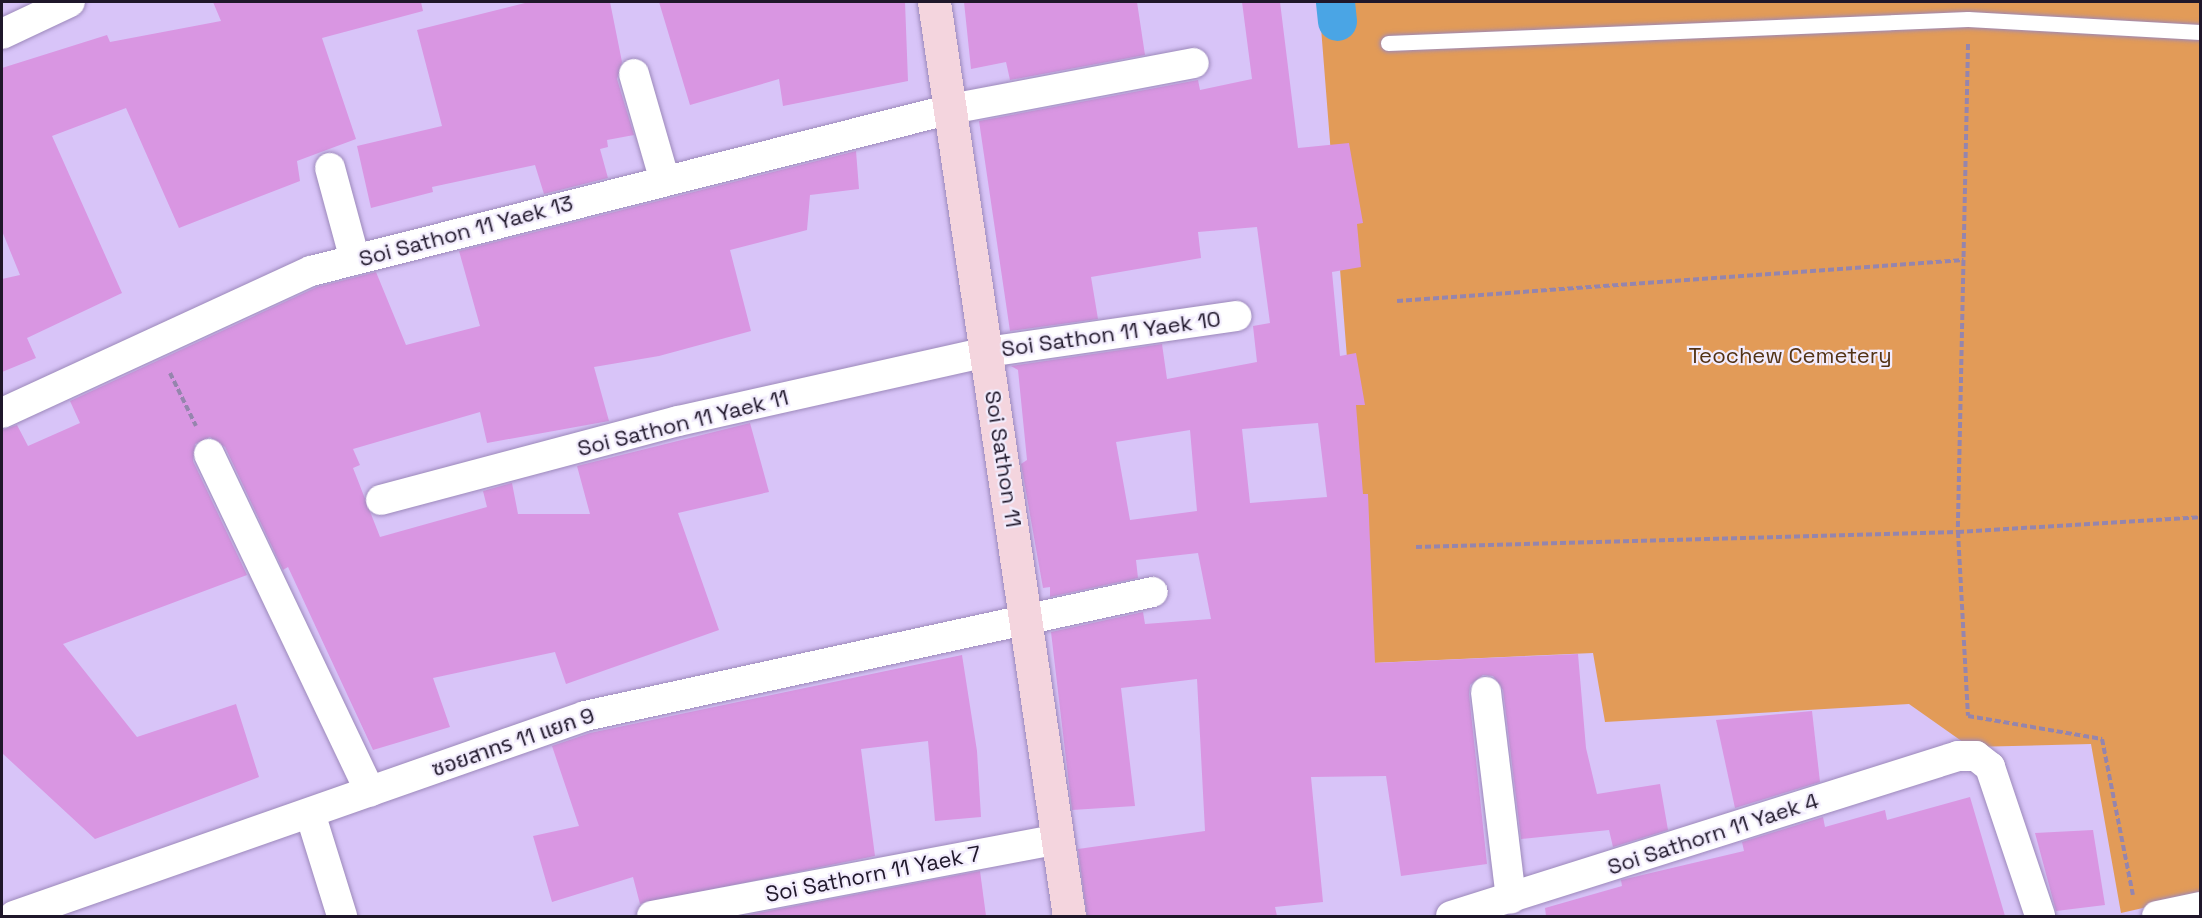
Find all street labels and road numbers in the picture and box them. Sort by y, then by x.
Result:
street label: Soi Sathon 11 Yaek 13 [356,190,576,272]
street label: Soi Sathon 11 Yaek 10 [999,305,1223,363]
street label: Soi Sathon 11 Yaek 11 [575,384,791,462]
street label: Soi Sathon 11 [979,389,1027,529]
street label: ซอยสาทร 11 แยก 9 [428,702,598,782]
street label: Soi Sathorn 11 Yaek 4 [1604,787,1822,881]
street label: Soi Sathorn 11 Yaek 7 [763,840,983,908]

